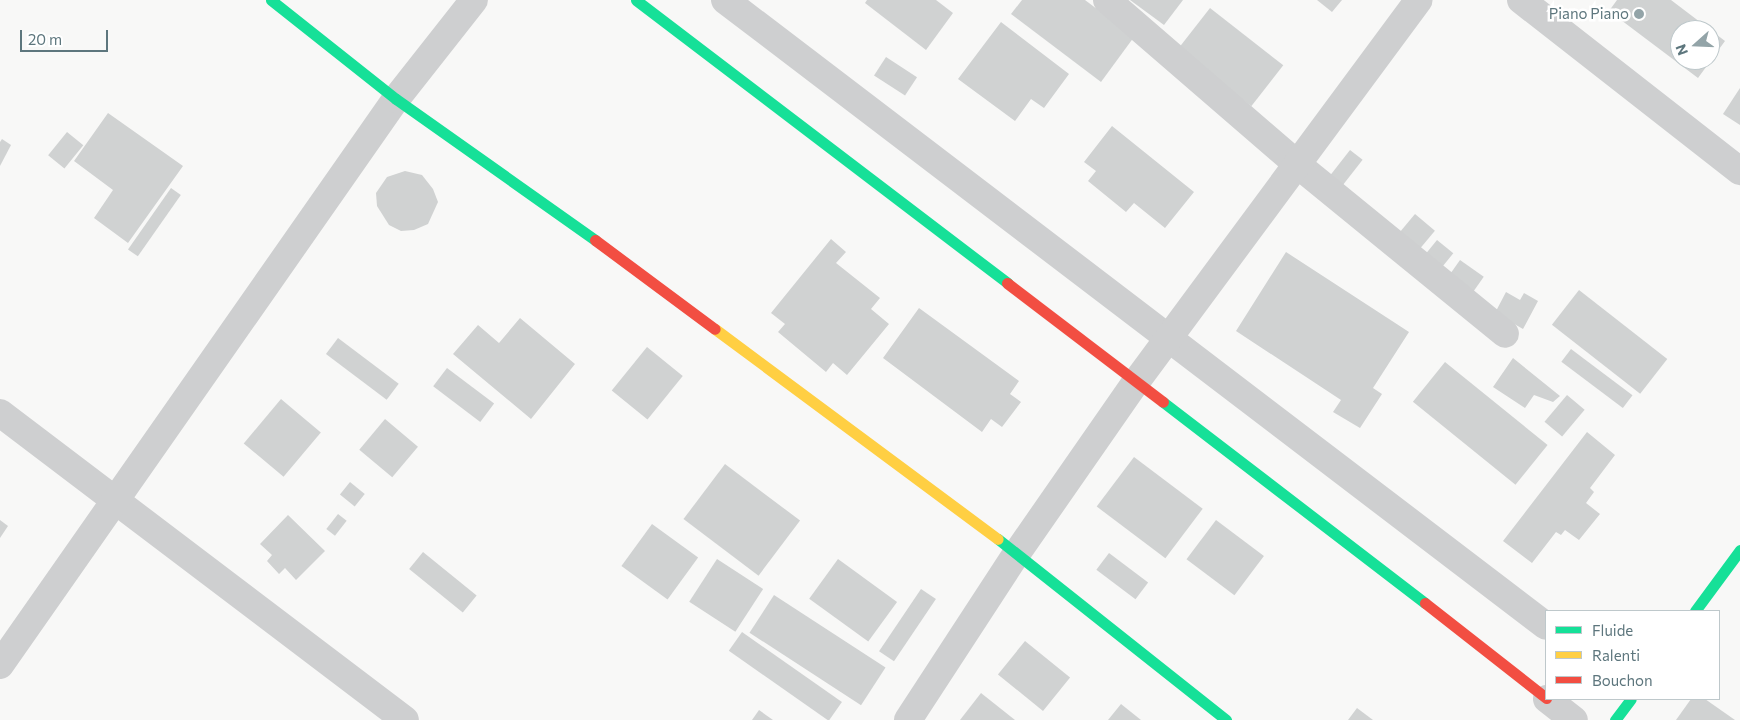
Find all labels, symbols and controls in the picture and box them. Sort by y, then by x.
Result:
place label: Piano Piano [1549,5,1629,23]
marker: Piano Piano [1633,8,1645,20]
scale bar [22,20,110,52]
north arrow [1670,20,1720,70]
text: 20 m [28,30,62,48]
text: N [1672,42,1691,58]
legend [1545,610,1720,700]
text: Fluide [1592,621,1633,639]
text: Ralenti [1592,646,1640,664]
text: Bouchon [1592,671,1653,689]

